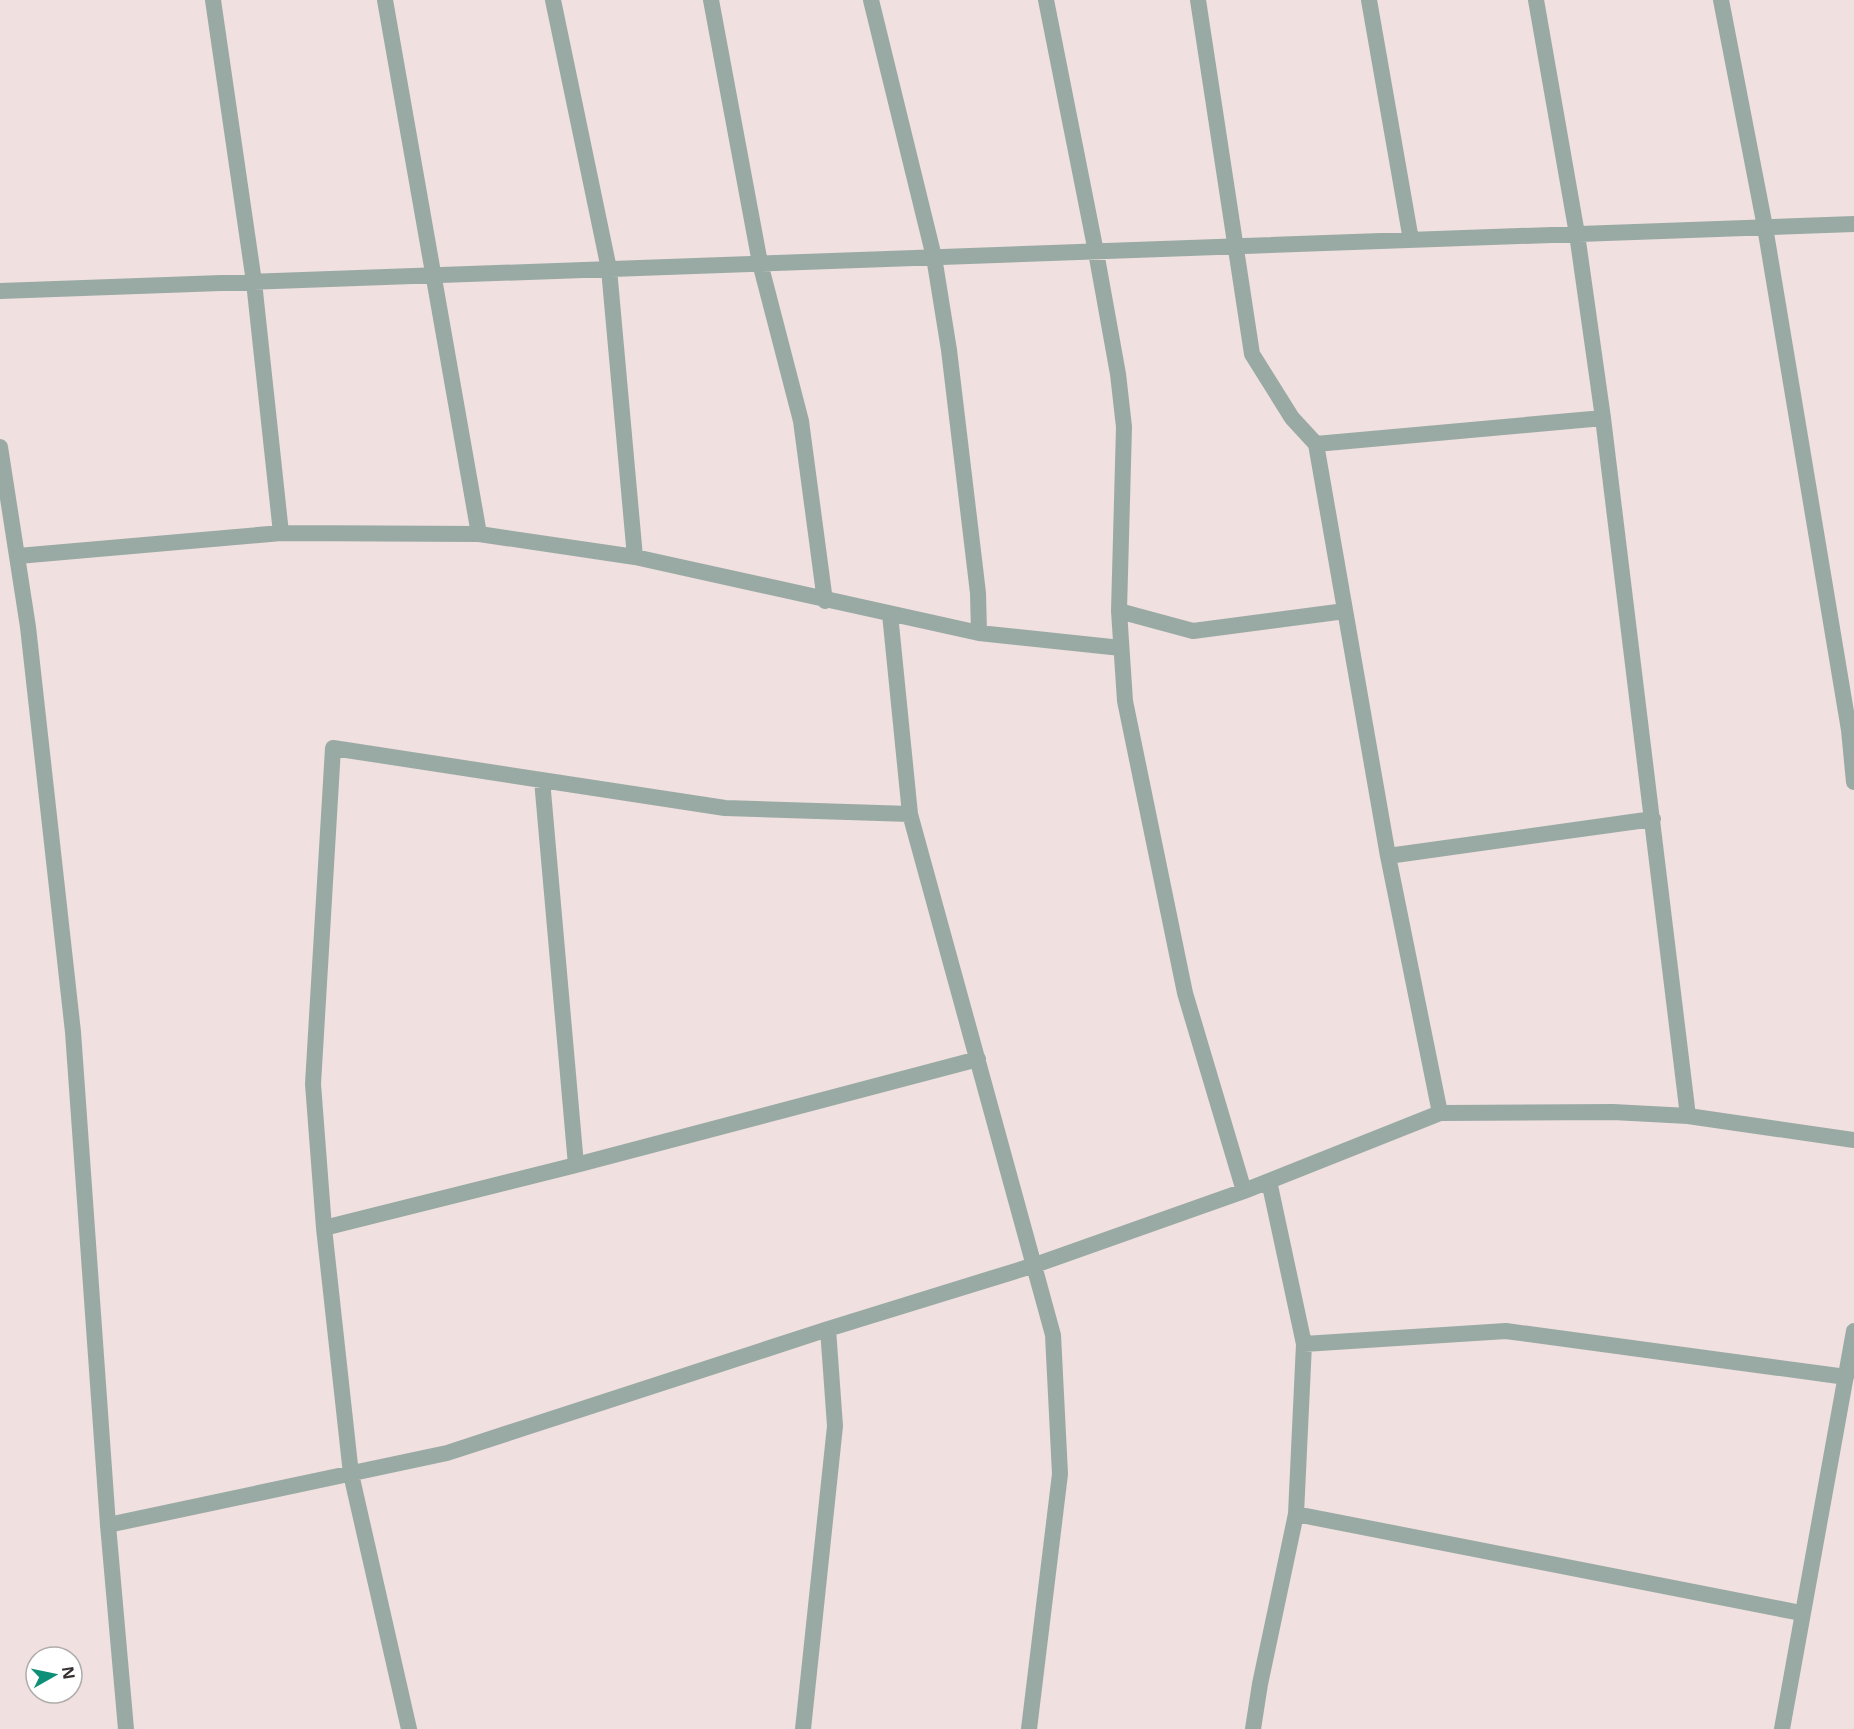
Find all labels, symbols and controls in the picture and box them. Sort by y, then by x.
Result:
north arrow [24,1645,84,1705]
text: N [57,1665,81,1681]

